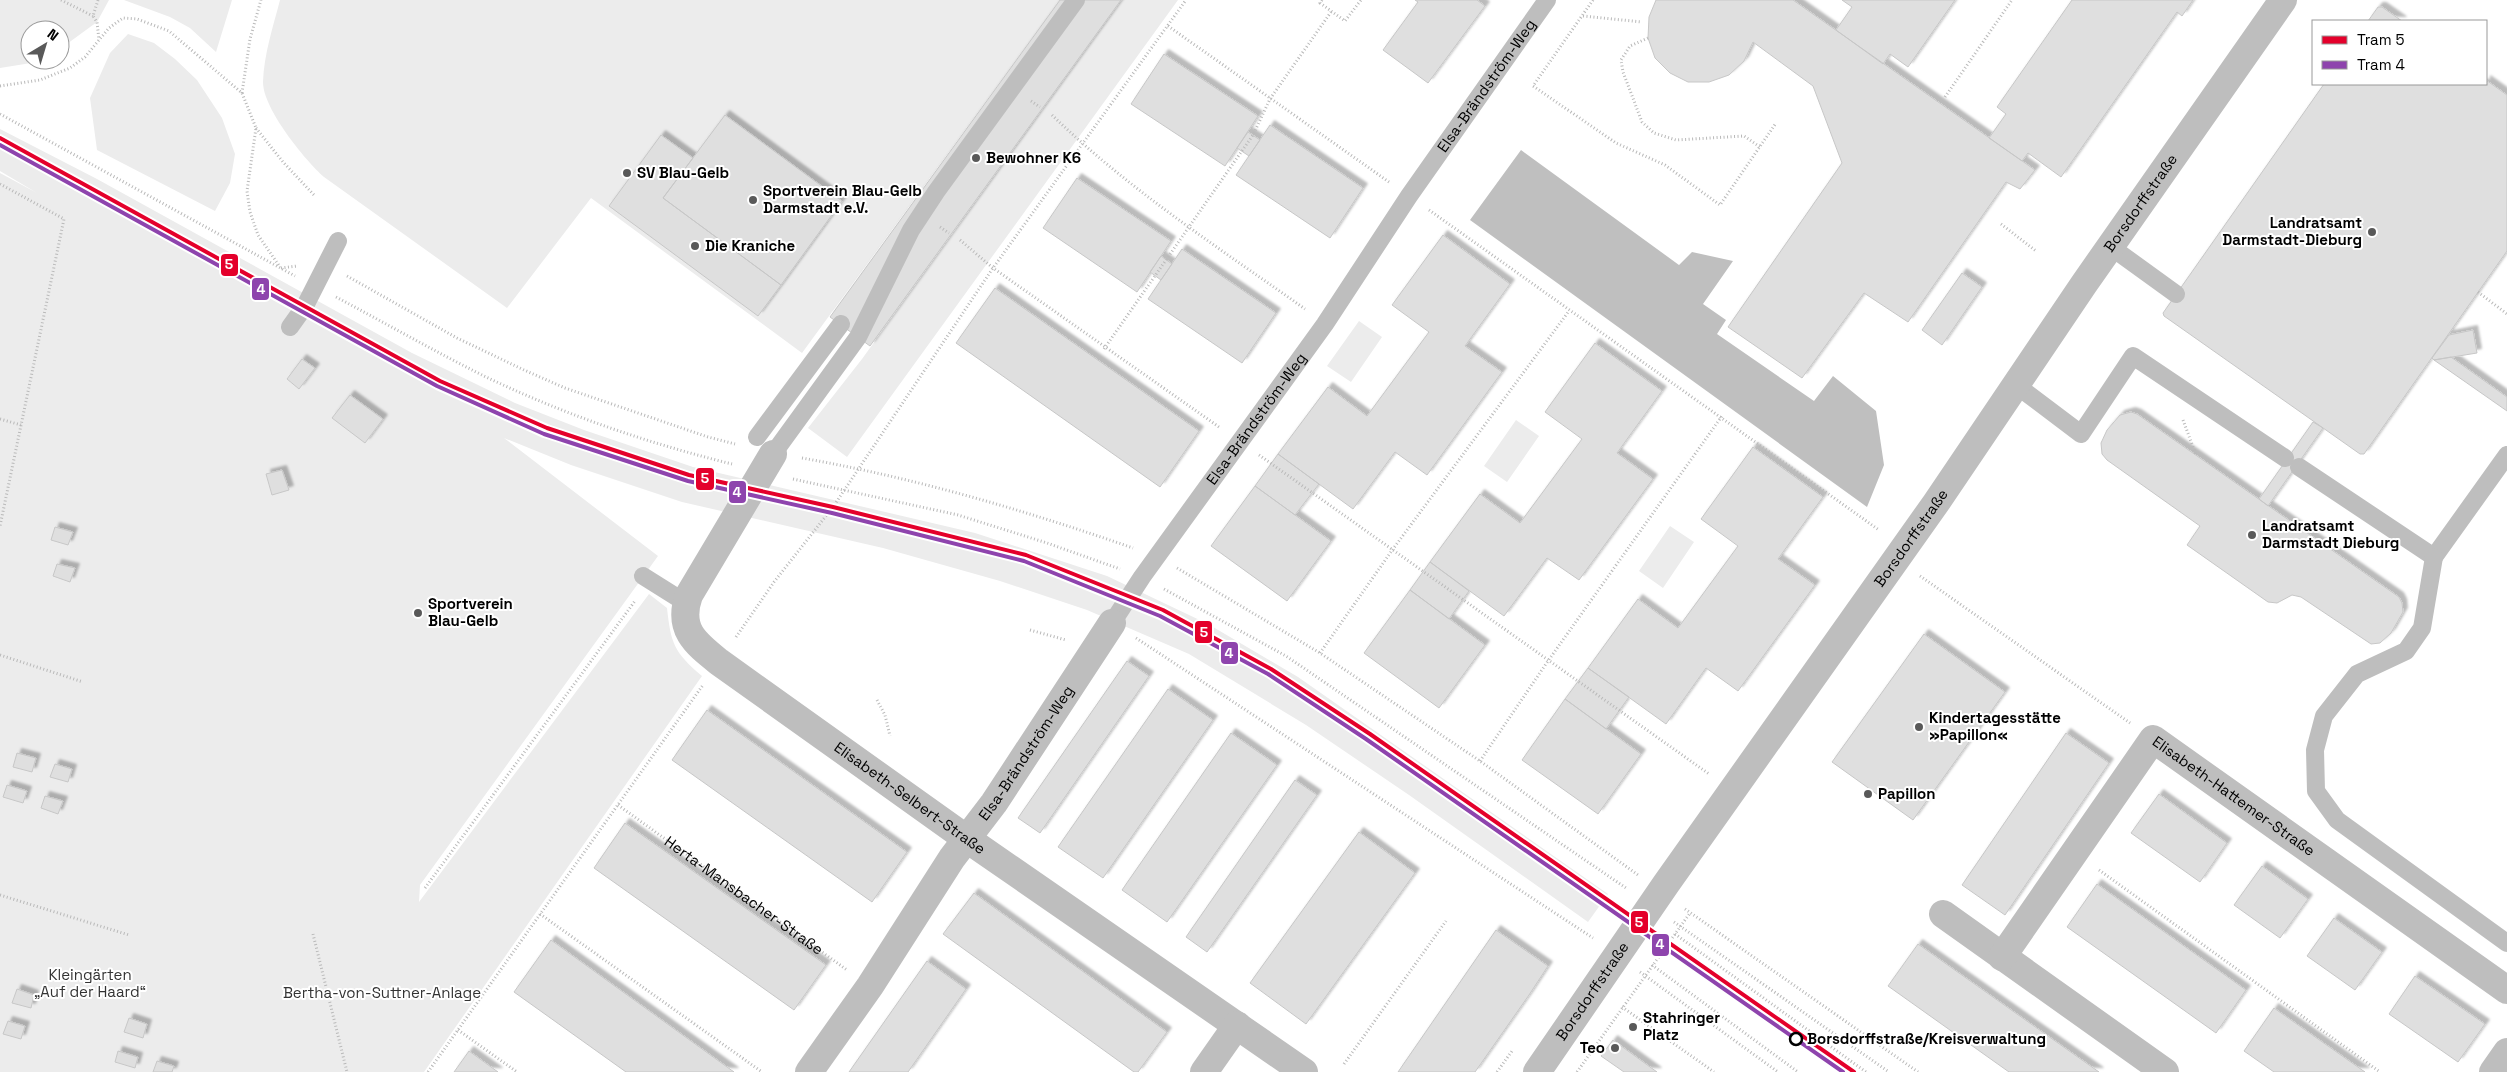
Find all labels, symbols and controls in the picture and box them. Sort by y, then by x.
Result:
street label: Elsa-Brändström-Weg [1433,15,1540,156]
north arrow [20,20,70,70]
legend [2312,20,2487,85]
text: N [44,25,62,45]
text: Tram 5 [2357,30,2404,49]
text: Tram 4 [2357,55,2405,74]
place label: Bewohner K6 [986,148,1081,167]
street label: Borsdorffstraße [2099,150,2181,256]
marker: Bewohner K6 [970,152,982,164]
place label: SV Blau-Gelb [637,163,729,182]
marker: SV Blau-Gelb [621,167,633,179]
place label: Sportverein Blau-Gelb Darmstadt e.V. [763,181,922,217]
marker: Sportverein Blau-Gelb Darmstadt e.V. [747,194,759,206]
place label: Landratsamt Darmstadt-Dieburg [2222,213,2362,249]
marker: Landratsamt Darmstadt-Dieburg [2366,226,2378,238]
place label: Die Kraniche [705,236,796,255]
marker: Die Kraniche [689,240,701,252]
line badge: 5 [220,253,239,277]
text: 5 [225,255,233,273]
line badge: 4 [251,277,270,301]
text: 4 [257,280,266,298]
street label: Elsa-Brändström-Weg [1202,349,1310,488]
line badge: 5 [695,467,715,491]
text: 5 [701,469,709,487]
line badge: 4 [728,480,747,504]
text: 4 [733,483,742,501]
street label: Borsdorffstraße [1870,485,1952,590]
place label: Landratsamt Darmstadt Dieburg [2262,516,2399,552]
marker: Landratsamt Darmstadt Dieburg [2246,529,2258,541]
place label: Sportverein Blau-Gelb [428,594,513,630]
marker: Sportverein Blau-Gelb [412,607,424,619]
line badge: 5 [1194,620,1213,644]
text: 5 [1200,623,1208,641]
line badge: 4 [1220,641,1239,665]
text: 4 [1225,644,1234,662]
street label: Elsa-Brändström-Weg [974,682,1077,824]
place label: Kindertagesstätte »Papillon« [1929,708,2061,744]
marker: Kindertagesstätte »Papillon« [1913,721,1925,733]
street label: Elisabeth-Hattemer-Straße [2149,732,2319,860]
street label: Elisabeth-Selbert-Straße [831,737,990,858]
place label: Papillon [1878,784,1936,803]
marker: Papillon [1862,788,1874,800]
street label: Herta-Mansbacher-Straße [661,832,827,959]
line badge: 5 [1630,910,1649,934]
text: 5 [1635,913,1643,931]
line badge: 4 [1651,933,1670,957]
text: 4 [1656,935,1665,953]
street label: Borsdorffstraße [1552,938,1633,1044]
park label: Kleingärten „Auf der Haard“ [34,965,146,1001]
park label: Bertha-von-Suttner-Anlage [283,983,481,1002]
place label: Stahringer Platz [1643,1008,1720,1044]
marker: Stahringer Platz [1627,1021,1639,1033]
place label: Borsdorffstraße/Kreisverwaltung [1807,1029,2046,1048]
marker: Borsdorffstraße/Kreisverwaltung [1789,1032,1803,1046]
place label: Teo [1580,1038,1605,1057]
marker: Teo [1609,1042,1621,1054]

